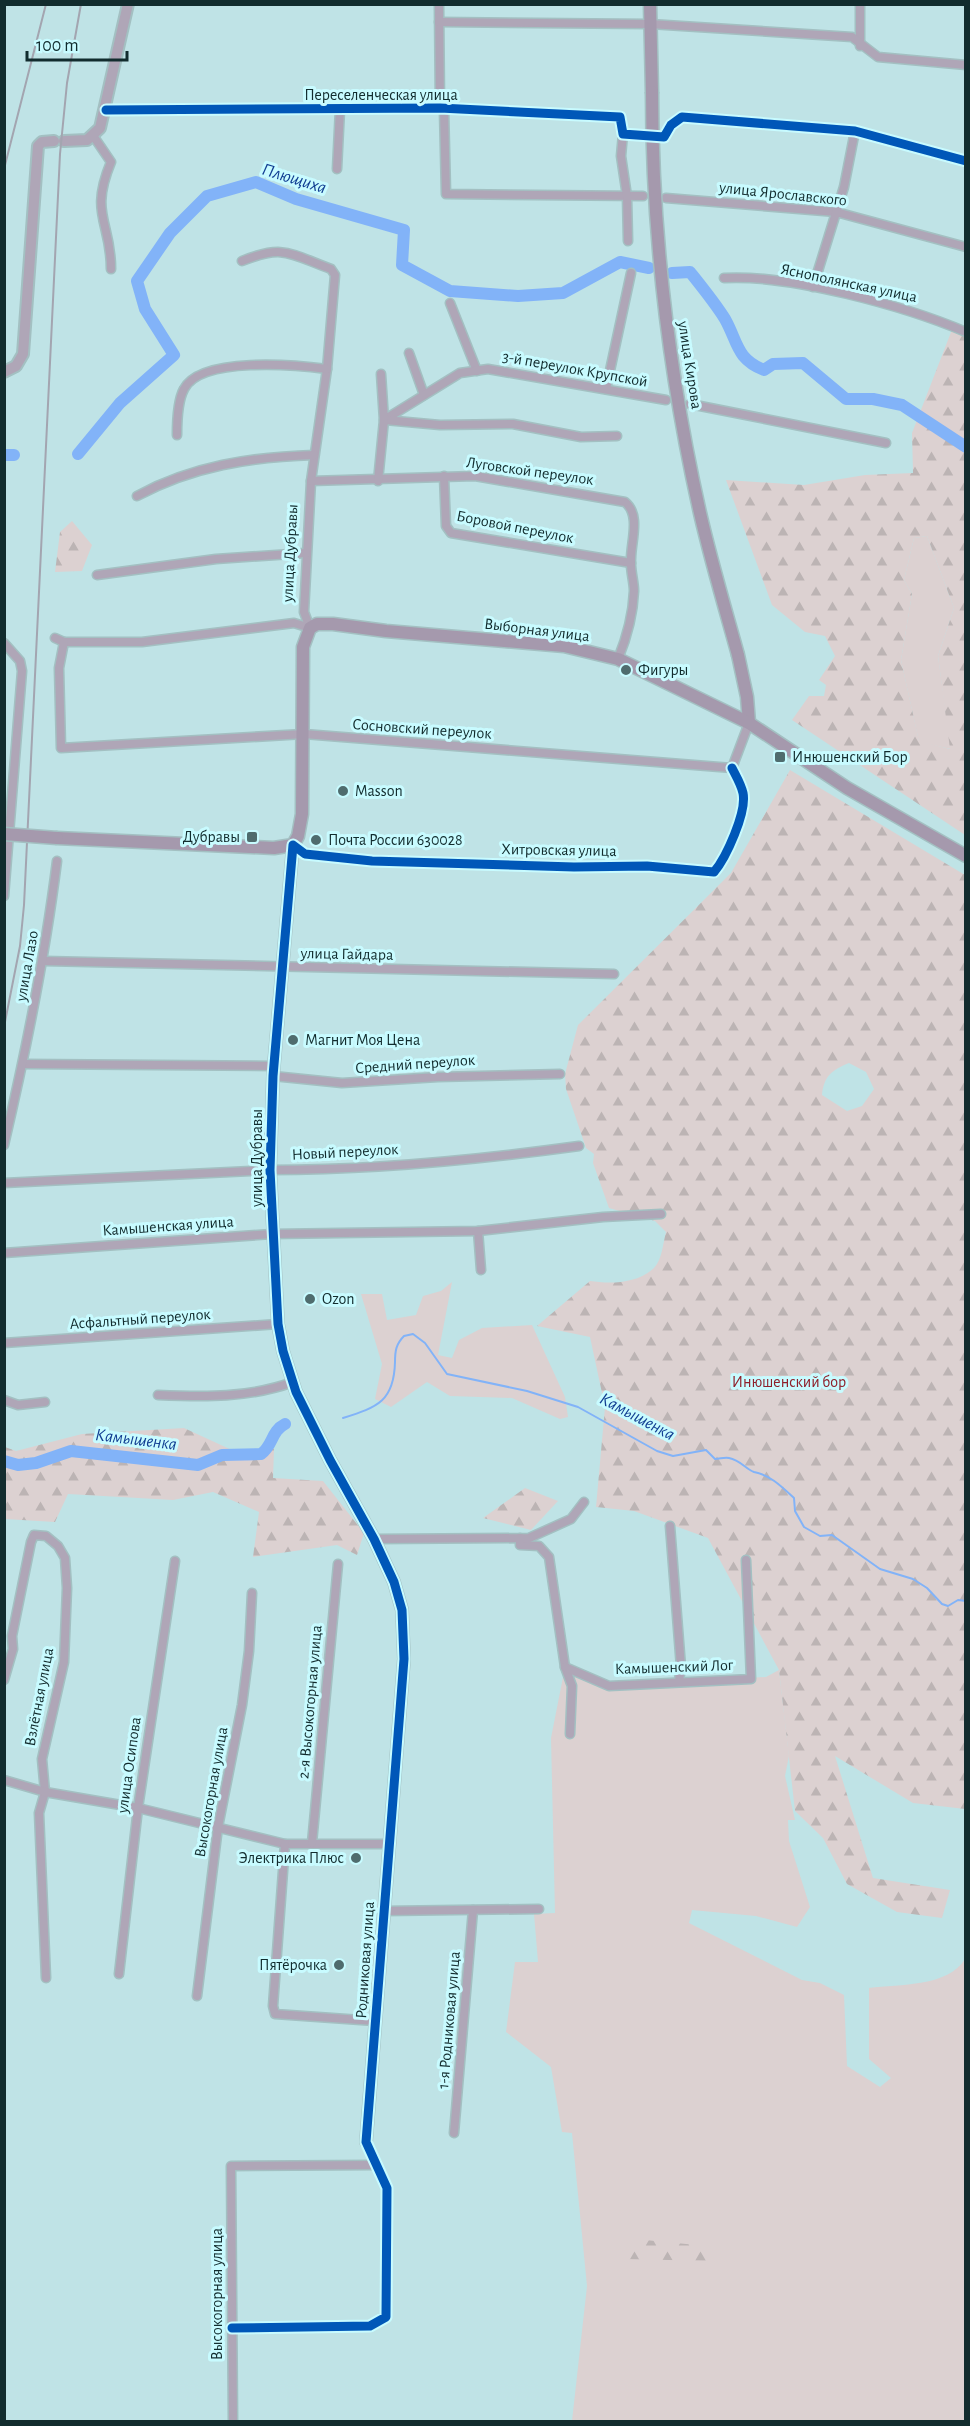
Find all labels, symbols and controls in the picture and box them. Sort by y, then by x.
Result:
scale bar [27,24,128,62]
text: 100 m [36,37,79,55]
street label: Переселенческая улица [304,87,458,104]
water label: Плющиха [260,161,328,197]
street label: улица Ярославского [717,179,848,210]
street label: Яснополянская улица [779,261,919,306]
street label: улица Кирова [674,319,705,410]
street label: 3-й переулок Крупской [501,348,649,391]
street label: Луговской переулок [465,454,595,489]
street label: улица Дубравы [279,504,302,603]
street label: Боровой переулок [455,508,575,547]
street label: Выборная улица [483,616,591,645]
place label: Фигуры [638,662,688,679]
marker: Фигуры [619,663,633,677]
street label: Сосновский переулок [352,716,493,743]
place label: Инюшенский Бор [792,749,908,765]
marker: Инюшенский Бор [773,750,787,764]
place label: Masson [355,783,403,799]
marker: Masson [336,784,350,798]
place label: Дубравы [183,829,240,846]
marker: Дубравы [245,830,259,844]
place label: Почта России 630028 [328,832,463,848]
marker: Почта России 630028 [309,833,323,847]
street label: Хитровская улица [501,841,617,860]
street label: улица Лазо [13,929,42,1004]
street label: улица Гайдара [299,945,393,964]
place label: Магнит Моя Цена [305,1032,420,1048]
marker: Магнит Моя Цена [286,1033,300,1047]
street label: Средний переулок [355,1052,476,1077]
street label: улица Дубравы [249,1109,266,1208]
street label: Новый переулок [291,1141,399,1164]
street label: Камышенская улица [102,1213,234,1240]
place label: Ozon [322,1291,354,1307]
marker: Ozon [303,1292,317,1306]
street label: Асфальтный переулок [69,1306,212,1333]
park label: Инюшенский бор [732,1374,846,1390]
water label: Камышенка [597,1390,677,1444]
water label: Камышенка [94,1426,178,1454]
street label: 2-я Высокогорная улица [295,1624,326,1780]
street label: Взлётная улица [22,1646,57,1748]
street label: Камышенский Лог [615,1657,734,1677]
street label: улица Осипова [114,1716,145,1815]
street label: Высокогорная улица [192,1725,231,1859]
place label: Электрика Плюс [239,1850,344,1866]
marker: Электрика Плюс [349,1851,363,1865]
street label: Родниковая улица [353,1901,378,2019]
street label: 1-я Родниковая улица [435,1951,464,2089]
place label: Пятёрочка [259,1957,327,1973]
marker: Пятёрочка [332,1958,346,1972]
street label: Высокогорная улица [209,2228,226,2360]

